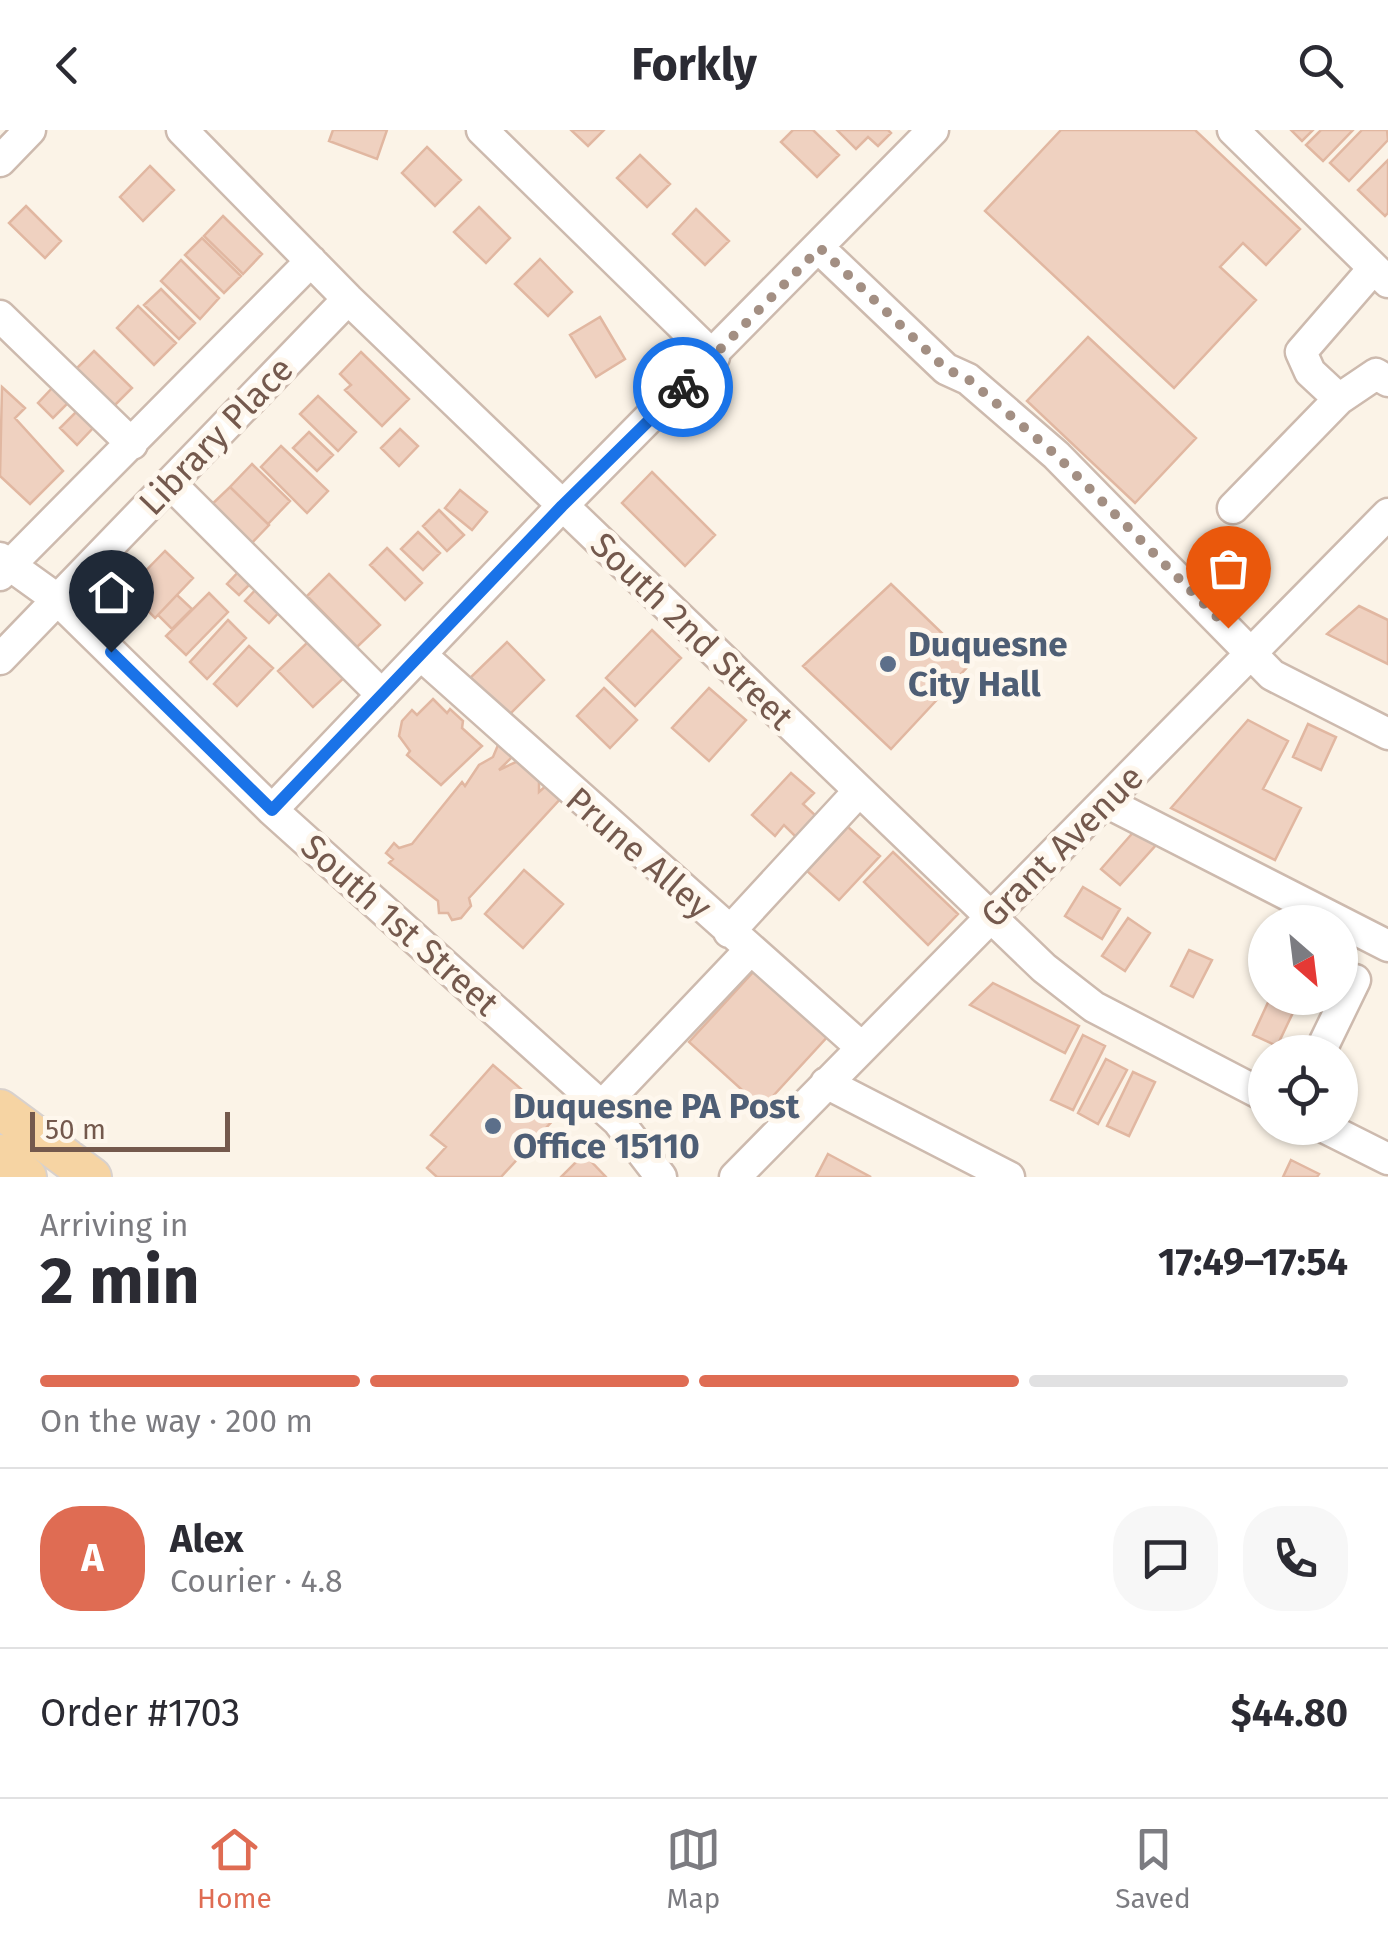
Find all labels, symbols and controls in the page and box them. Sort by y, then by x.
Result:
icon: back [40,38,95,93]
text: Forkly [631,38,757,92]
icon: search [1293,38,1348,93]
courier [633,337,733,437]
street label: Library Place [130,348,302,524]
icon: bike [656,360,711,415]
street label: South 2nd Street [582,524,802,739]
pin [1186,526,1271,629]
icon: bag [1201,541,1256,596]
pin [69,550,154,653]
icon: home [84,565,139,620]
place label: Duquesne City Hall [908,623,1068,705]
marker: Duquesne City Hall [877,653,899,675]
street label: Grant Avenue [972,756,1152,936]
street label: Prune Alley [558,778,720,928]
street label: South 1st Street [293,826,507,1025]
north arrow [1248,905,1358,1015]
map controls [1248,905,1358,1145]
button: locate [1248,1035,1358,1145]
place label: Duquesne PA Post Office 15110 [513,1085,800,1167]
scale bar [30,1107,230,1151]
text: 50 m [45,1113,106,1146]
marker: Duquesne PA Post Office 15110 [482,1115,504,1137]
text: Arriving in [40,1206,188,1244]
text: 17:49–17:54 [1158,1239,1348,1285]
text: 2 min [40,1242,200,1320]
text: On the way · 200 m [40,1402,313,1440]
button: chat [1113,1506,1218,1611]
button: phone [1243,1506,1348,1611]
text: Alex [170,1516,243,1562]
text: A [81,1535,104,1581]
text: Courier · 4.8 [170,1562,343,1600]
text: Order #1703 [40,1690,240,1736]
text: $44.80 [1231,1690,1348,1736]
tab: Home [197,1822,272,1915]
tab: Map [666,1822,721,1915]
tab: Saved [1115,1822,1191,1915]

